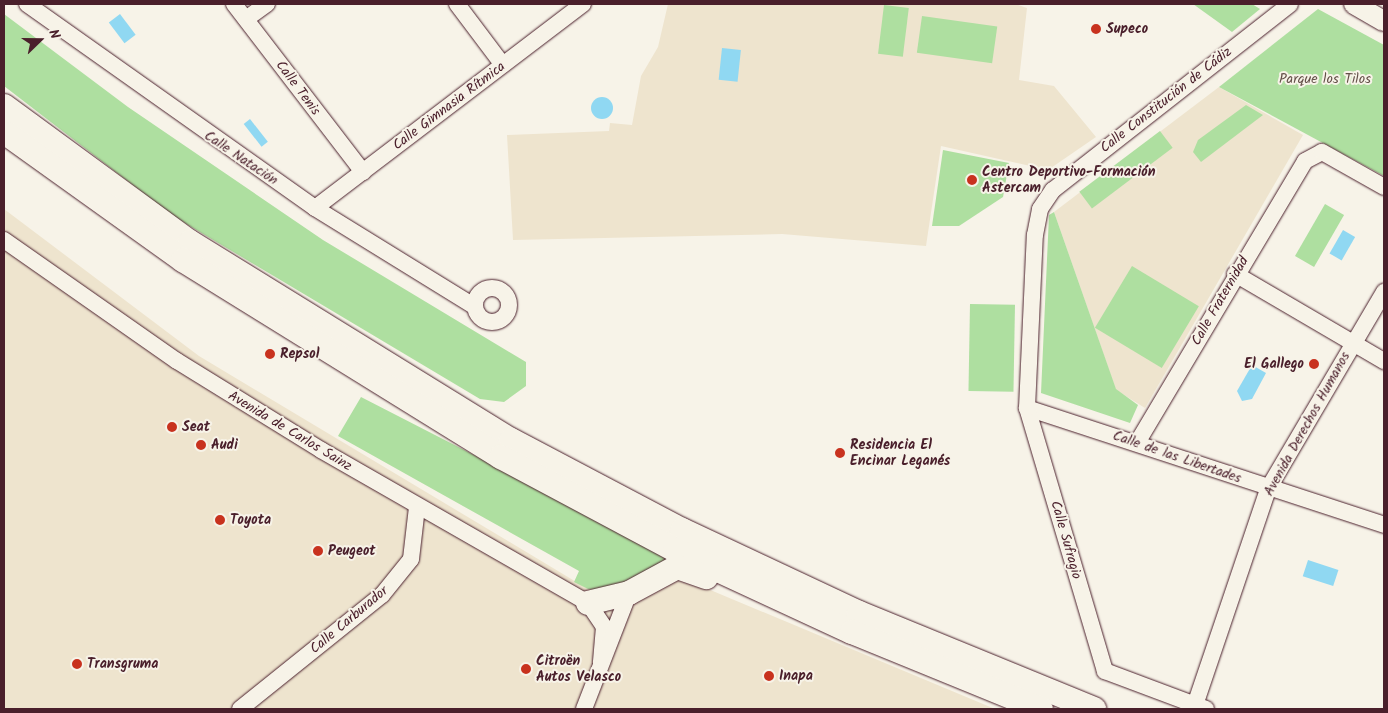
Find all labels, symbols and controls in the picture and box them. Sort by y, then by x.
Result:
north arrow [15,15,65,65]
place label: Supeco [1106,21,1148,37]
marker: Supeco [1090,23,1102,35]
text: N [42,26,66,43]
street label: Calle Constitución de Cádiz [1097,43,1235,157]
street label: Calle Tenis [272,57,324,119]
street label: Calle Gimnasia Rítmica [389,58,509,154]
park label: Parque los Tilos [1279,71,1371,87]
street label: Calle Natación [201,127,281,189]
place label: Centro Deportivo-Formación Astercam [982,164,1155,196]
marker: Centro Deportivo-Formación Astercam [966,174,978,186]
street label: Calle Fraternidad [1188,254,1252,348]
place label: Repsol [280,346,319,362]
marker: Repsol [264,348,276,360]
street label: Avenida Derechos Humanos [1260,349,1354,499]
place label: El Gallego [1244,356,1304,372]
marker: El Gallego [1308,358,1320,370]
street label: Avenida de Carlos Sainz [225,387,355,475]
place label: Seat [182,419,210,435]
marker: Seat [166,421,178,433]
street label: Calle de las Libertades [1111,427,1243,487]
place label: Audi [211,437,238,453]
place label: Residencia El Encinar Leganés [850,437,950,470]
marker: Audi [195,439,207,451]
marker: Residencia El Encinar Leganés [834,447,846,459]
street label: Calle Sufragio [1047,499,1085,581]
place label: Toyota [230,512,271,528]
marker: Toyota [214,514,226,526]
place label: Peugeot [328,543,376,559]
marker: Peugeot [312,545,324,557]
street label: Calle Carburador [307,583,391,657]
place label: Citroën Autos Velasco [536,653,621,686]
place label: Transgruma [87,656,158,672]
marker: Transgruma [71,658,83,670]
marker: Citroën Autos Velasco [520,663,532,675]
place label: Inapa [779,668,813,684]
marker: Inapa [763,670,775,682]

